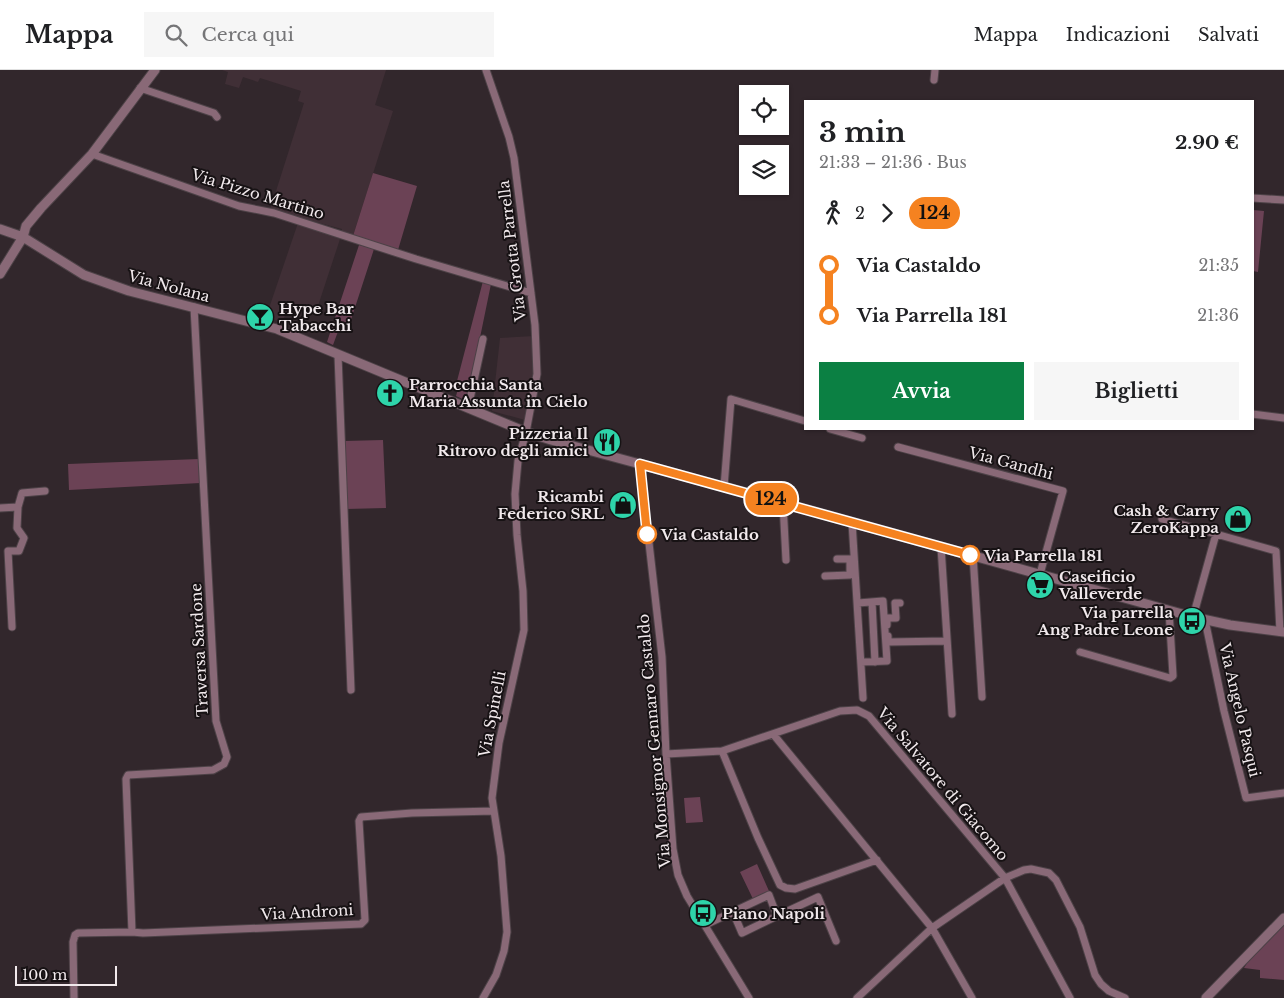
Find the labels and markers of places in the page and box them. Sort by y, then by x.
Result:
place label: Hype Bar Tabacchi [279,299,354,335]
bar icon: Hype Bar Tabacchi [245,302,275,332]
place label: Parrocchia Santa Maria Assunta in Cielo [409,375,588,411]
church icon: Parrocchia Santa Maria Assunta in Cielo [375,378,405,408]
place label: Pizzeria Il Ritrovo degli amici [437,424,589,460]
restaurant icon: Pizzeria Il Ritrovo degli amici [592,427,622,457]
place label: Ricambi Federico SRL [498,487,605,523]
shop icon: Ricambi Federico SRL [608,490,638,520]
place label: Cash & Carry ZeroKappa [1113,501,1219,537]
shop icon: Cash & Carry ZeroKappa [1223,504,1253,534]
marker: Via Castaldo [637,524,657,544]
place label: Via Castaldo [660,525,759,544]
marker: Via Parrella 181 [960,545,980,565]
place label: Via Parrella 181 [983,546,1103,565]
place label: Caseificio Valleverde [1058,567,1142,603]
supermarket icon: Caseificio Valleverde [1025,570,1055,600]
place label: Via parrella Ang Padre Leone [1037,603,1173,639]
bus stop icon: Via parrella Ang Padre Leone [1177,606,1207,636]
bus stop icon: Piano Napoli [688,898,718,928]
place label: Piano Napoli [722,904,825,923]

